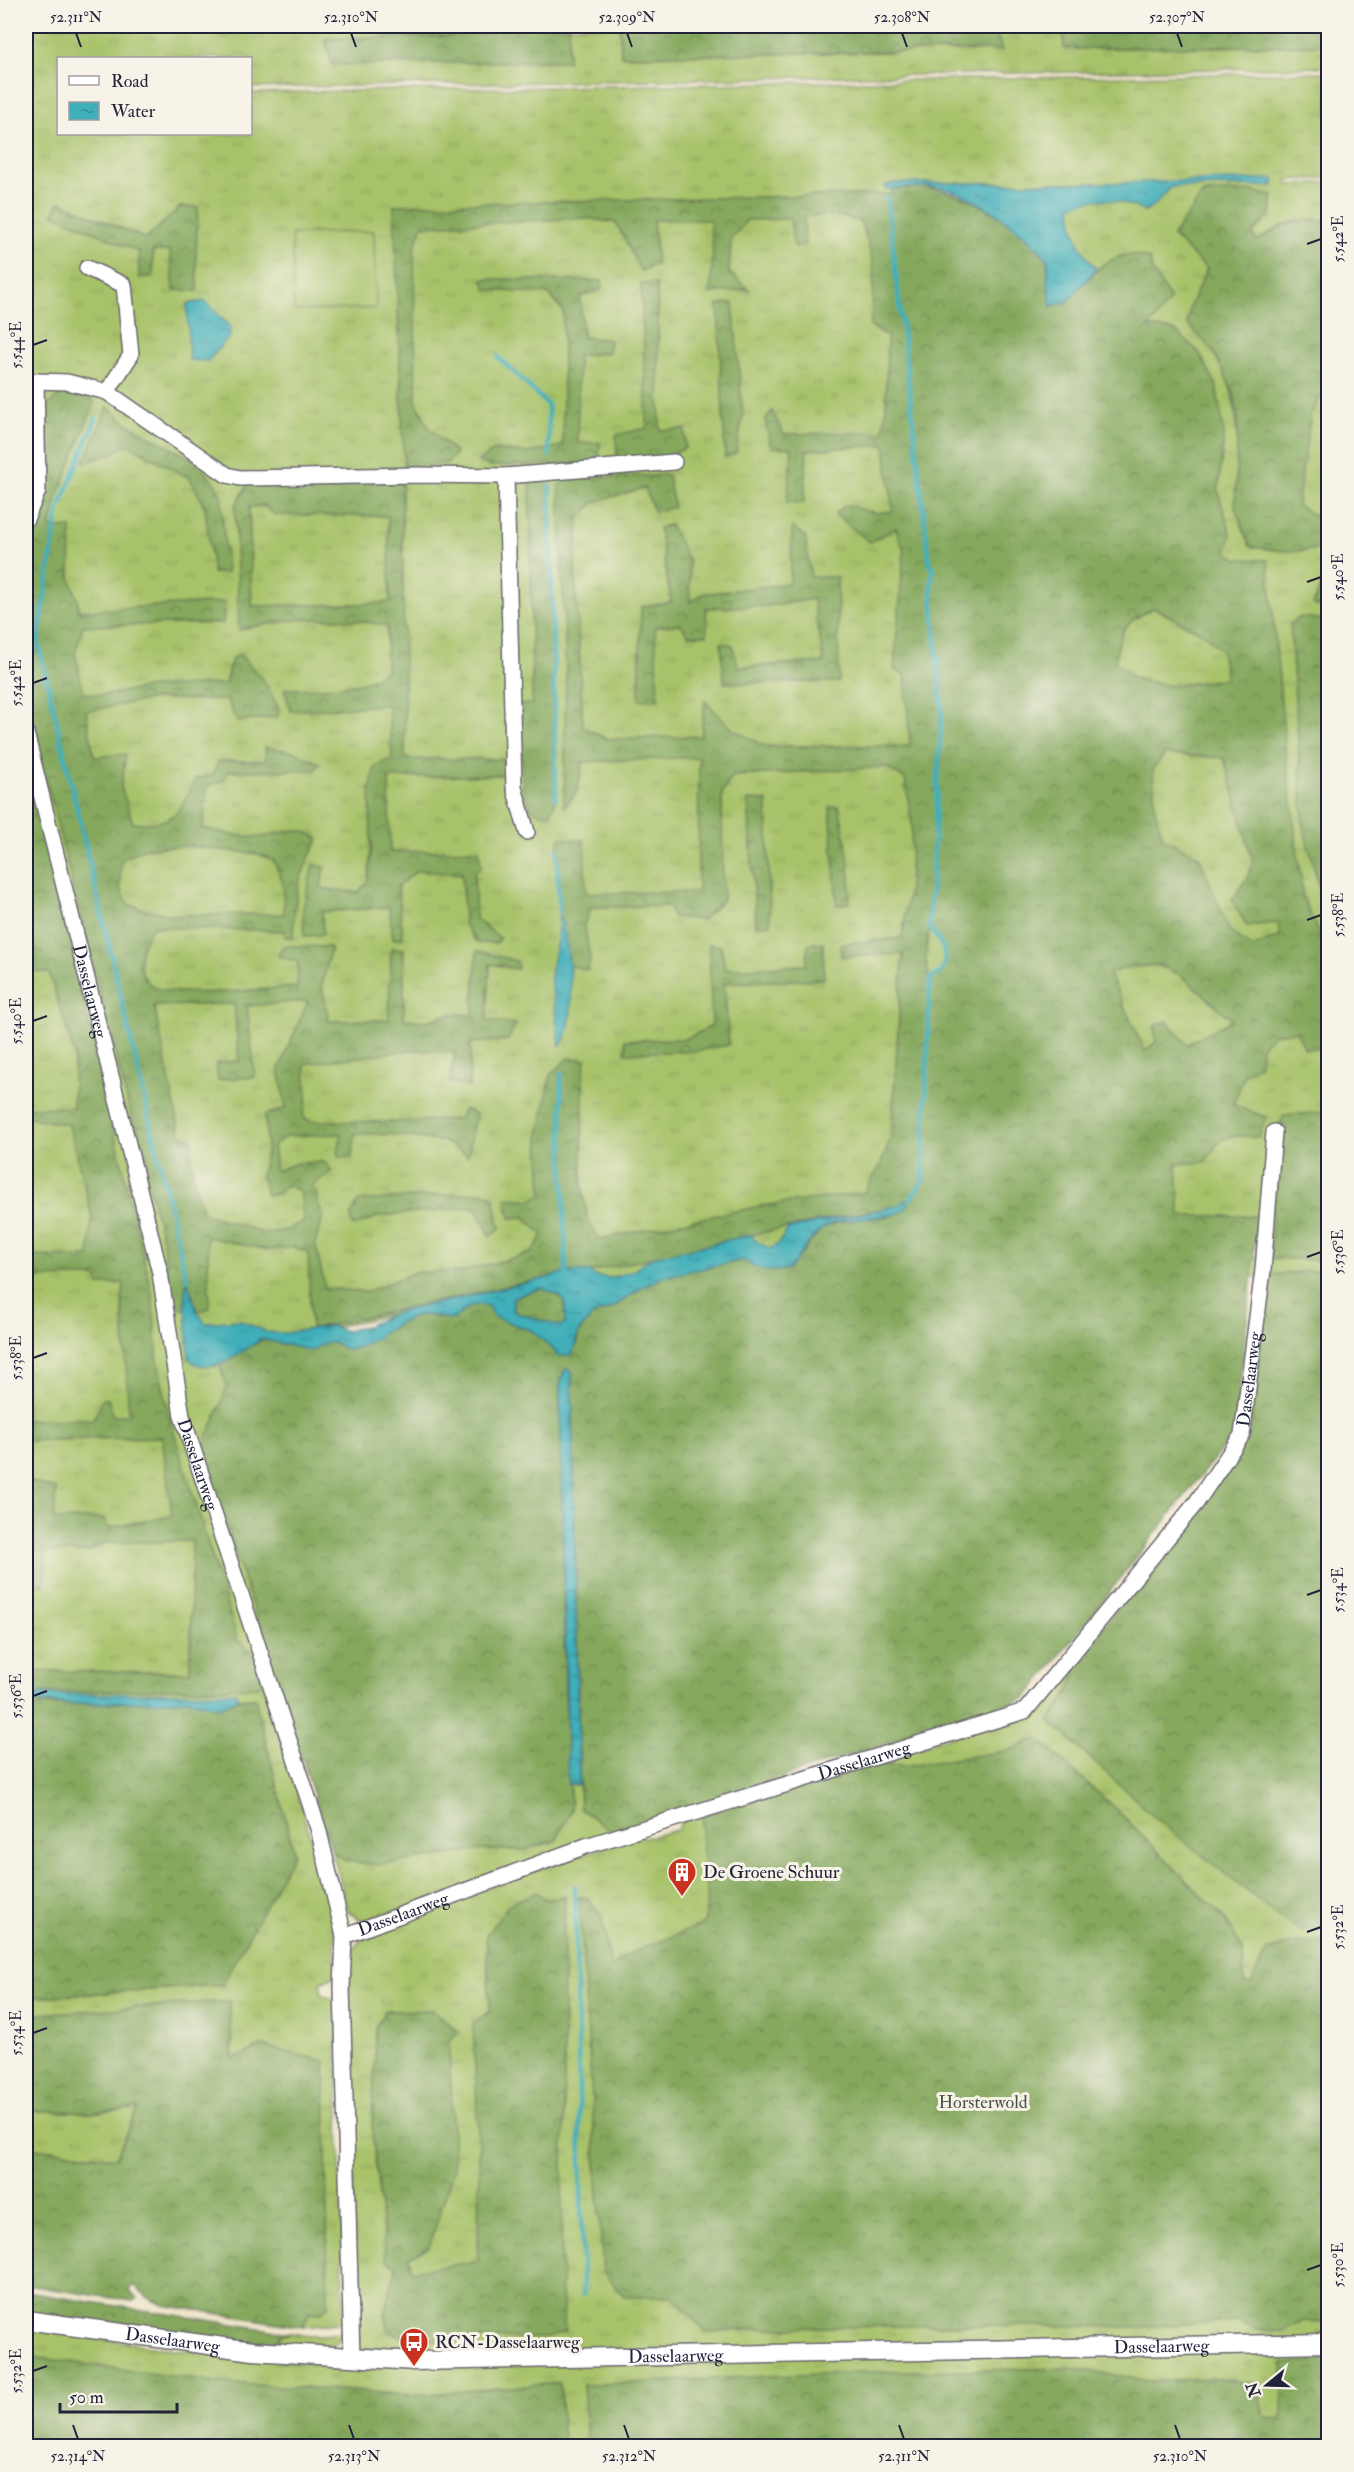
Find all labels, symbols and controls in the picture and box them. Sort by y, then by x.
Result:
text: 52.311°N [50,8,103,27]
text: 52.310°N [324,8,379,27]
text: 52.309°N [599,8,656,27]
text: 52.308°N [874,8,931,27]
text: 52.307°N [1149,8,1206,27]
legend [57,57,252,135]
text: Road [111,70,149,93]
text: Water [110,100,155,123]
text: 5.542°E [1329,215,1348,263]
text: 5.544°E [7,321,26,369]
text: 5.540°E [1329,553,1348,601]
text: 5.542°E [7,659,26,707]
text: 5.538°E [1329,893,1348,937]
street label: Dasselaarweg [67,942,113,1041]
text: 5.540°E [7,997,26,1045]
text: 5.536°E [1329,1229,1348,1275]
street label: Dasselaarweg [1232,1329,1267,1428]
text: 5.538°E [7,1336,26,1380]
street label: Dasselaarweg [172,1415,224,1514]
text: 5.534°E [1329,1567,1348,1613]
text: 5.536°E [7,1673,26,1719]
street label: Dasselaarweg [815,1735,914,1786]
building icon: De Groene Schuur [666,1856,698,1898]
place label: De Groene Schuur [703,1861,840,1884]
street label: Dasselaarweg [354,1886,453,1941]
text: 5.532°E [1329,1904,1348,1950]
text: 5.534°E [7,2010,26,2056]
park label: Horsterwold [938,2091,1028,2114]
text: 5.530°E [1329,2242,1348,2288]
street label: Dasselaarweg [124,2322,223,2358]
bus stop icon: RCN-Dasselaarweg [398,2326,430,2368]
place label: RCN-Dasselaarweg [435,2331,581,2354]
street label: Dasselaarweg [1113,2334,1211,2359]
street label: Dasselaarweg [628,2343,725,2368]
text: 5.532°E [7,2348,26,2394]
north arrow [1237,2355,1297,2415]
scale bar [60,2376,177,2414]
text: N [1242,2379,1266,2401]
text: 50 m [69,2386,104,2409]
text: 52.314°N [51,2447,106,2466]
text: 52.313°N [328,2447,381,2466]
text: 52.312°N [602,2447,657,2466]
text: 52.311°N [878,2447,931,2466]
text: 52.310°N [1153,2447,1208,2466]

